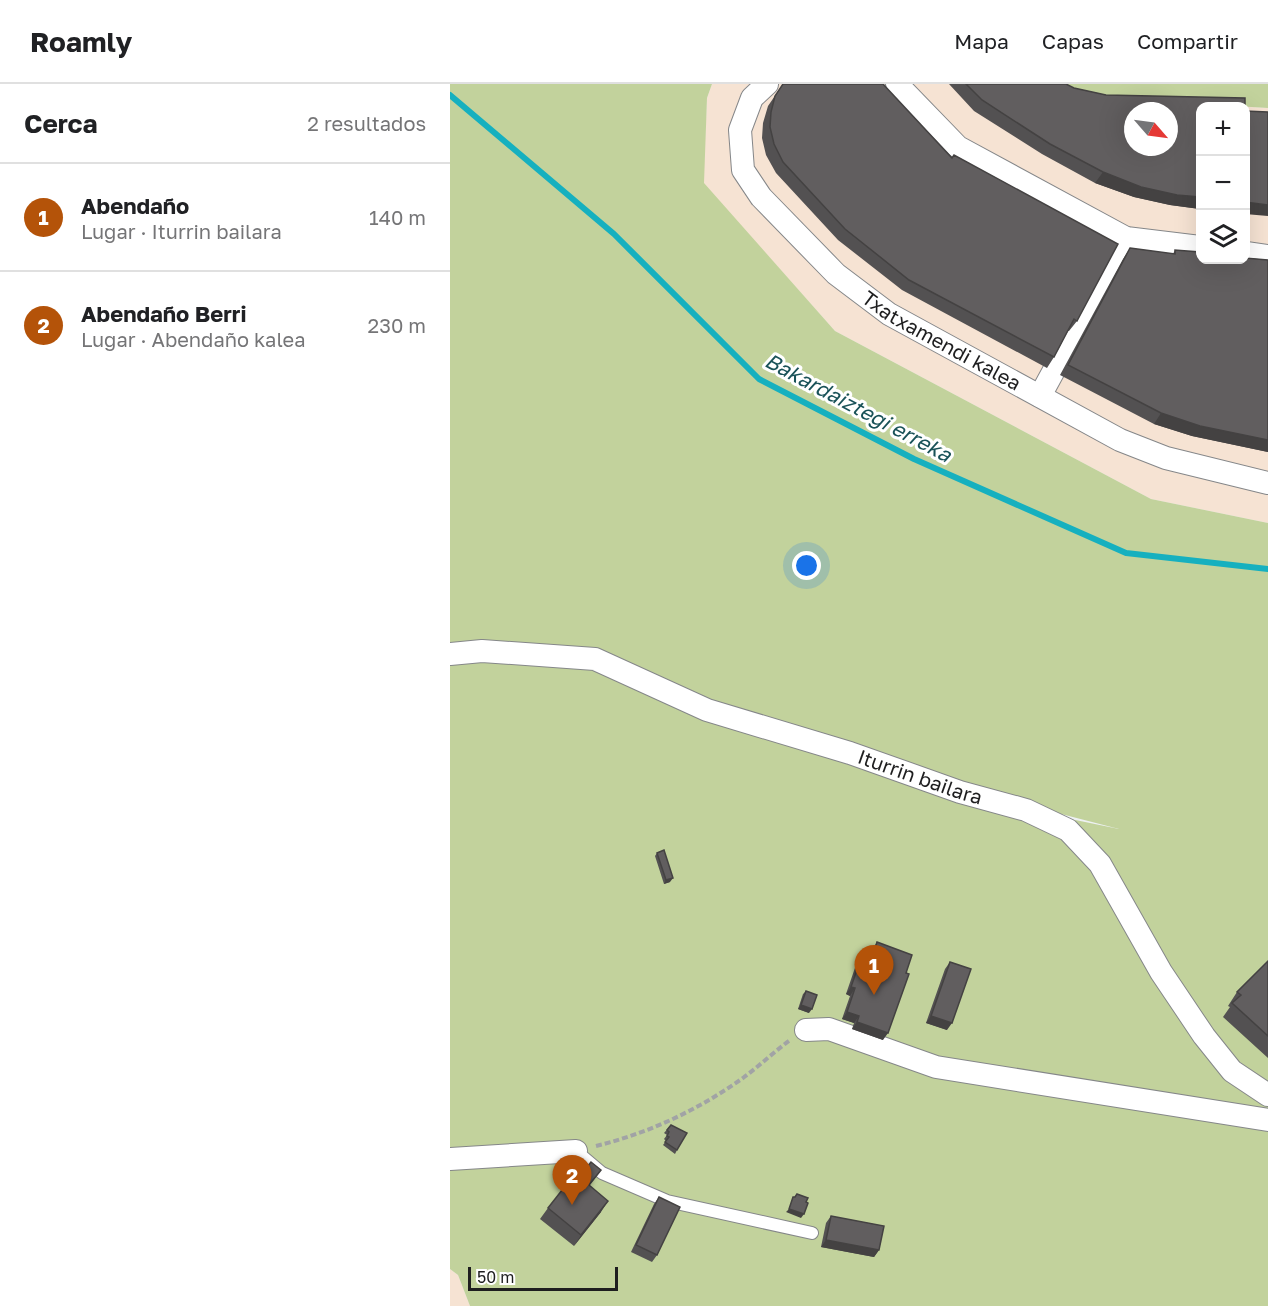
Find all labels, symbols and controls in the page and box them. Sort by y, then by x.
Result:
text: Roamly [30,25,132,58]
text: Mapa [954,28,1009,54]
text: Capas [1042,28,1104,54]
text: Compartir [1137,28,1238,54]
north arrow [1124,102,1178,156]
map controls [1196,102,1250,264]
button: + [1196,102,1250,156]
text: Cerca [24,108,98,139]
text: 2 resultados [307,111,426,135]
button: − [1196,156,1250,210]
text: Abendaño [81,192,189,219]
text: 1 [38,205,49,229]
text: 140 m [369,205,426,229]
button: layers [1196,210,1250,264]
text: Lugar · Iturrin bailara [81,219,282,243]
street label: Txatxamendi kalea [858,285,1026,395]
text: Abendaño Berri [81,300,246,327]
text: 2 [37,313,50,337]
text: 230 m [368,313,426,337]
text: Lugar · Abendaño kalea [81,327,306,351]
water label: Bakardaiztegi erreka [761,347,957,468]
your location [792,551,821,580]
street label: Iturrin bailara [855,744,985,809]
pin: 1 [854,946,894,995]
pin: 2 [552,1156,592,1205]
scale bar [468,1264,618,1292]
text: 50 m [477,1267,514,1287]

